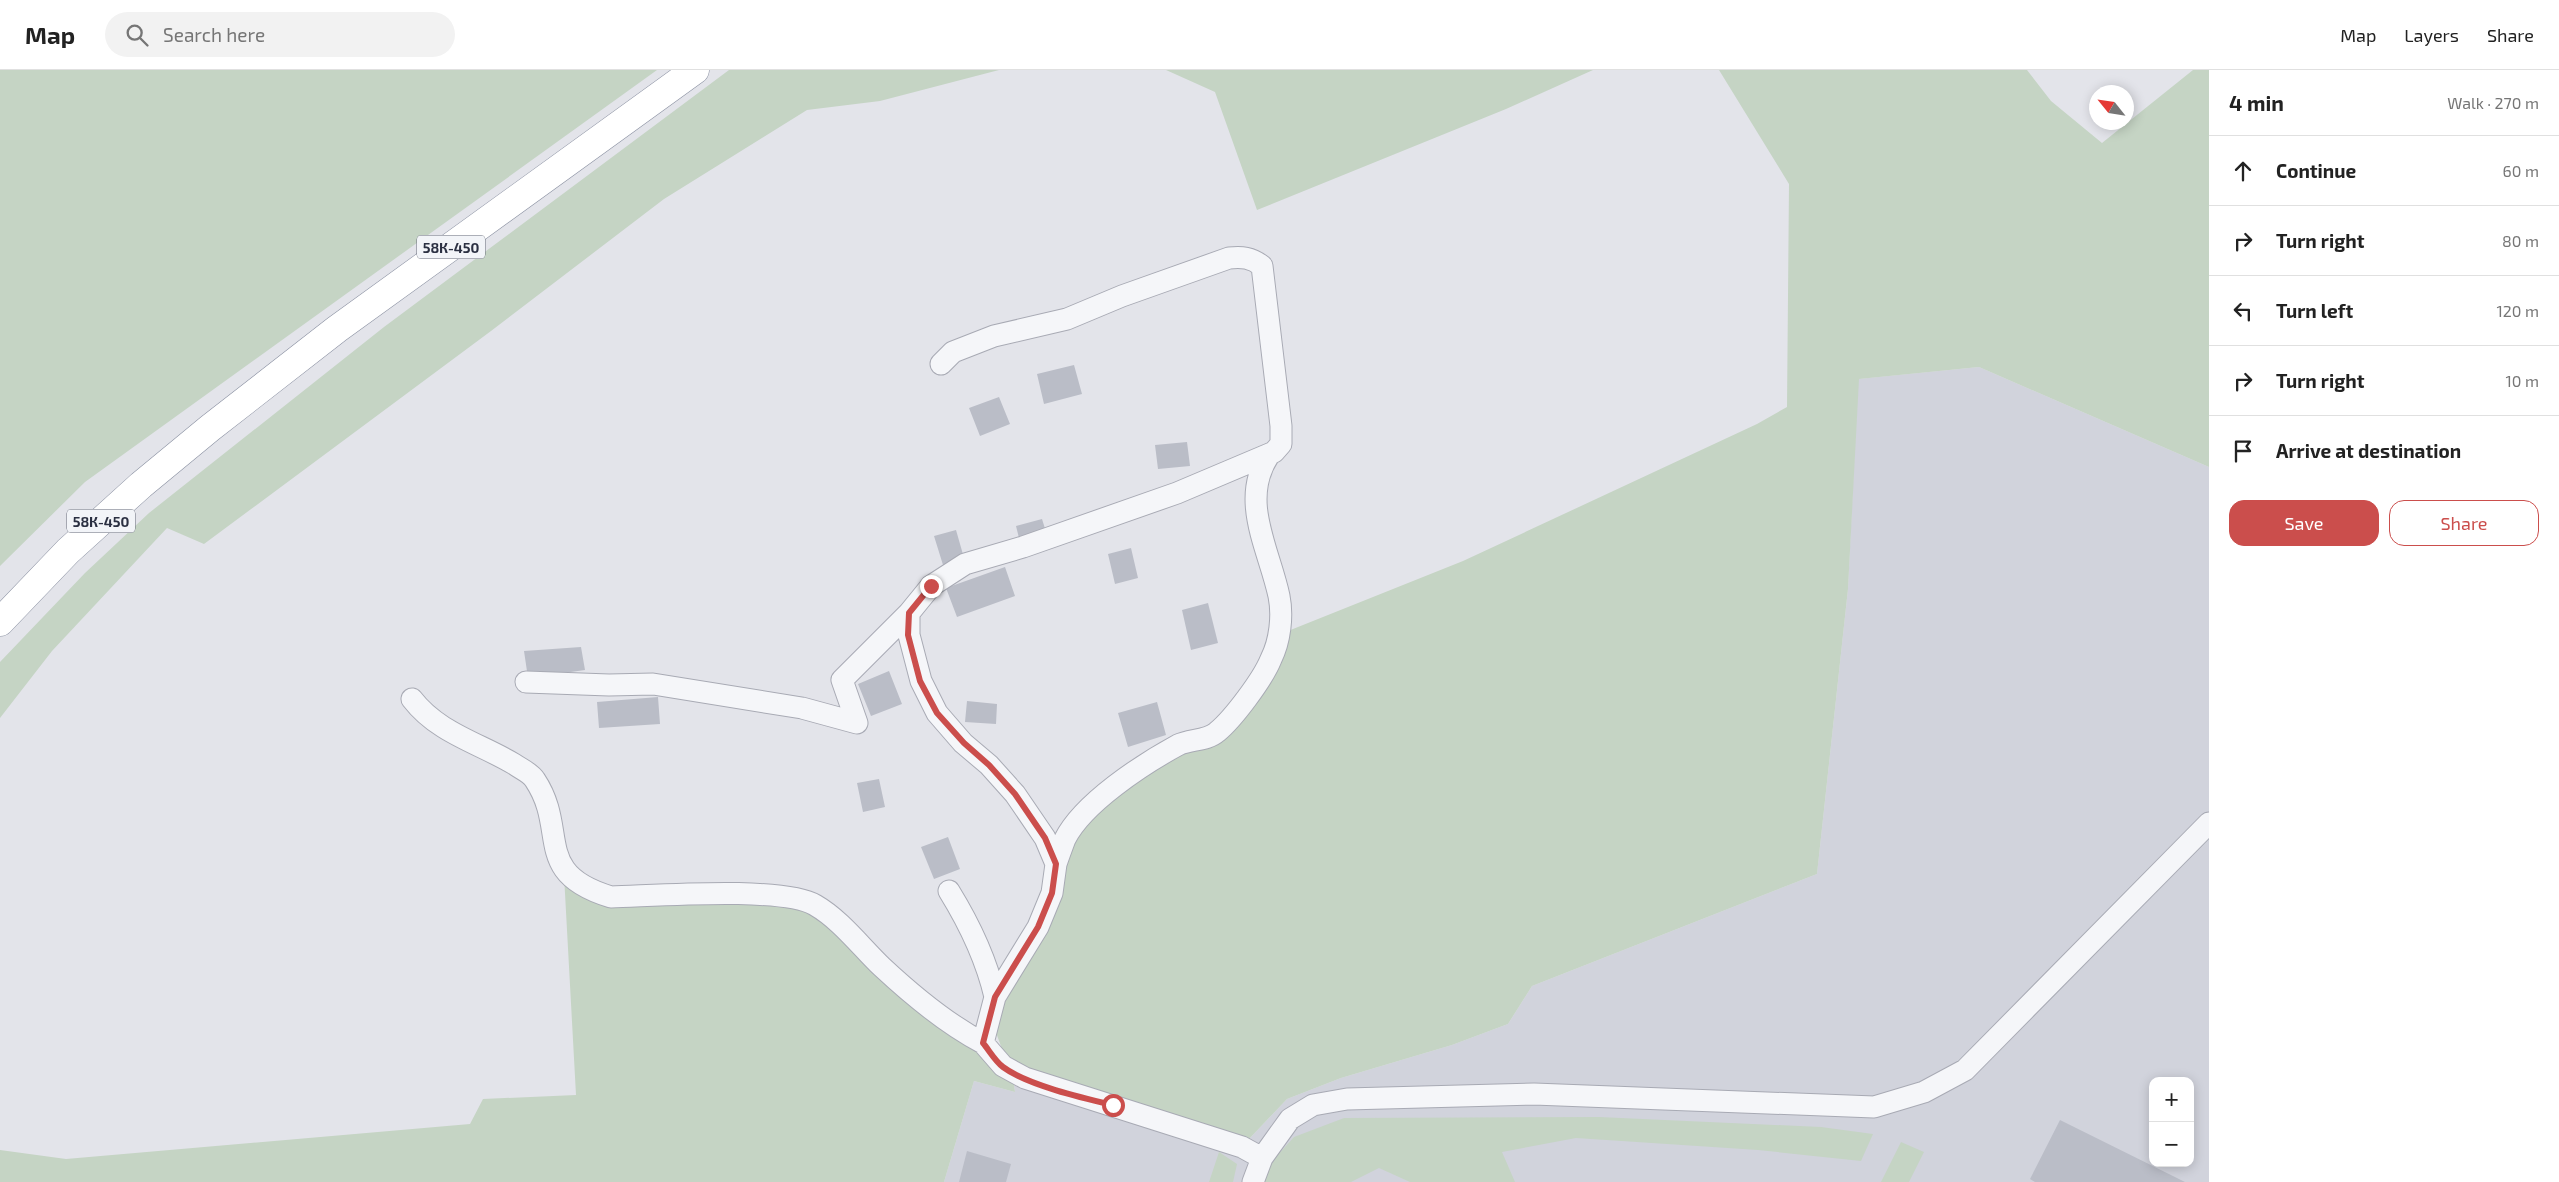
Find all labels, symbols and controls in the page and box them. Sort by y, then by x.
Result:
search box [105,12,455,57]
text: Map [25,20,75,49]
icon: search [123,21,151,49]
text: Search here [163,23,265,46]
text: Map [2340,24,2376,46]
text: Layers [2404,24,2459,46]
text: Share [2487,24,2534,46]
north arrow [2089,85,2134,130]
text: 4 min [2229,90,2284,115]
text: Walk · 270 m [2447,93,2539,112]
icon: ahead [2229,157,2257,185]
text: Continue [2276,159,2356,182]
text: 60 m [2503,161,2539,180]
icon: right [2229,227,2257,255]
text: Turn right [2276,229,2364,252]
text: 80 m [2502,231,2539,250]
road number: 58К-450 [417,236,485,258]
icon: left [2229,297,2257,325]
text: Turn left [2276,299,2353,322]
text: 120 m [2496,301,2539,320]
icon: right [2229,367,2257,395]
text: Turn right [2276,369,2364,392]
text: 10 m [2505,371,2539,390]
icon: arrive [2229,437,2257,465]
text: Arrive at destination [2276,439,2461,462]
button: Save [2229,500,2379,546]
button: Share [2389,500,2539,546]
road number: 58К-450 [67,510,135,532]
route end [920,575,943,598]
map controls [2149,1077,2194,1167]
button: + [2149,1077,2194,1122]
route start [1102,1094,1125,1117]
button: − [2149,1122,2194,1167]

